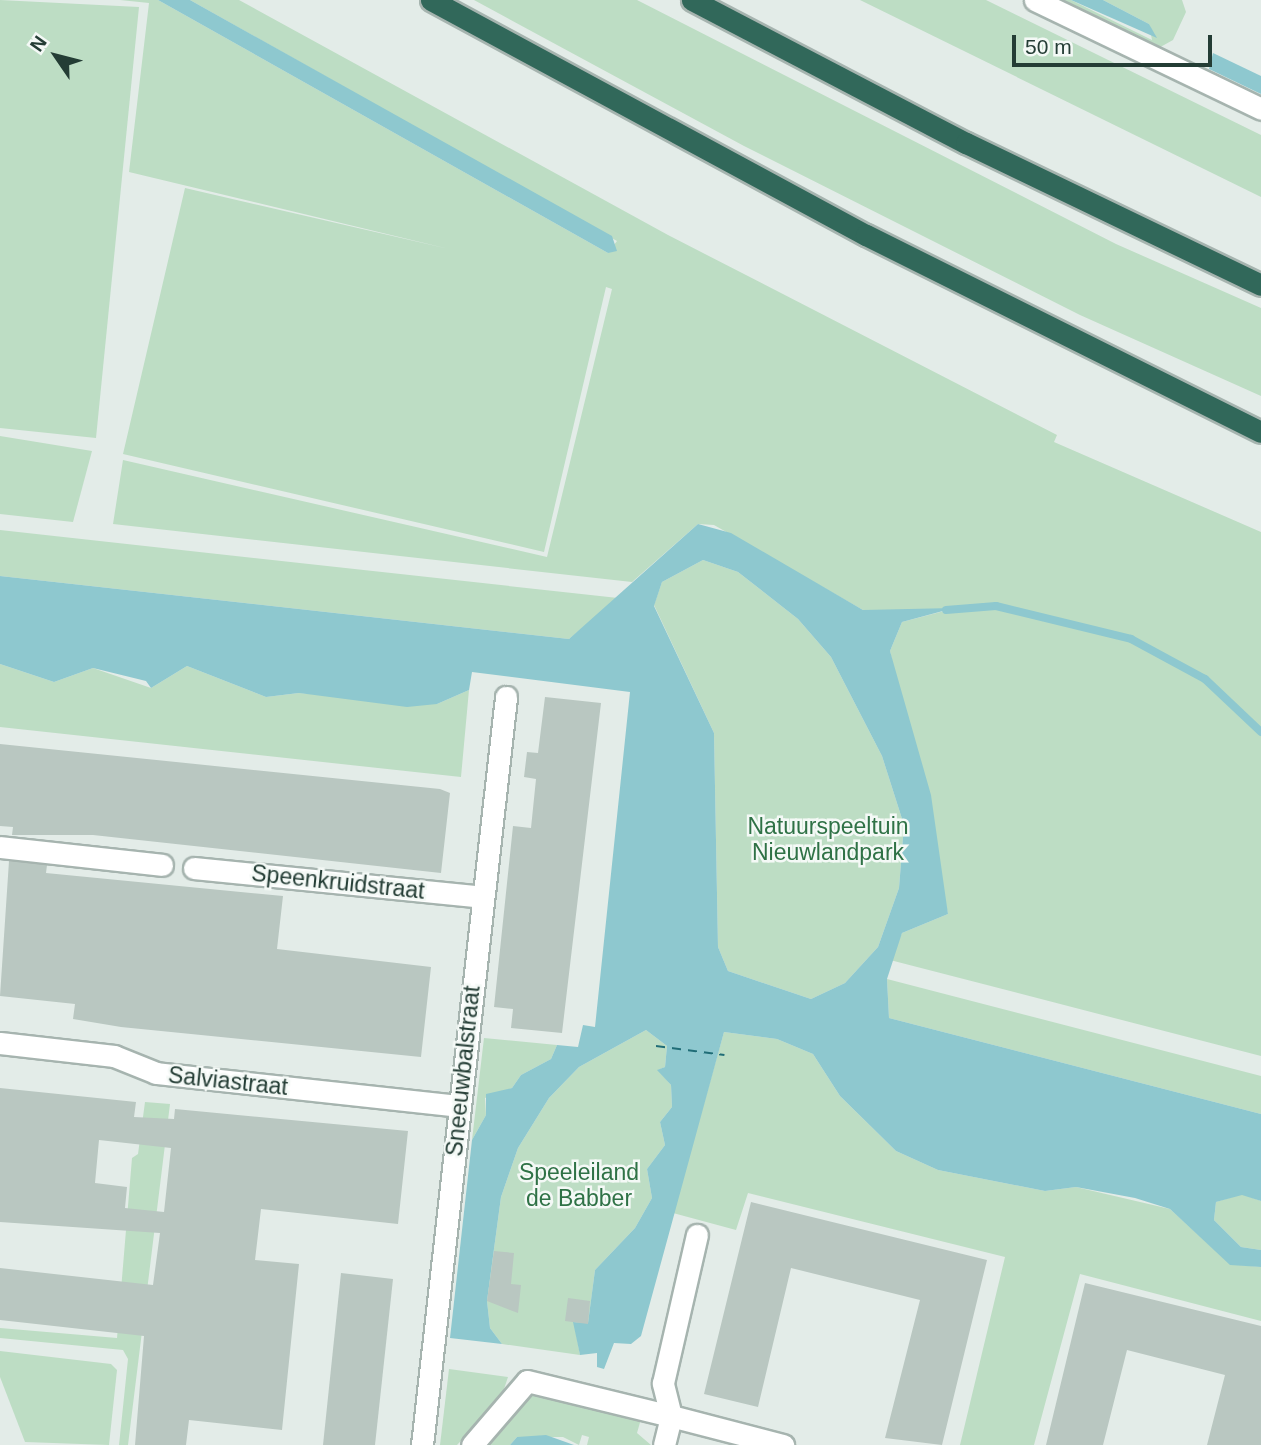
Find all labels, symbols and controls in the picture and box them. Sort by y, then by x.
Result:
north arrow [21,21,91,91]
scale bar [1016,21,1216,65]
text: N [26,32,51,55]
text: 50 m [1025,35,1072,58]
park label: Natuurspeeltuin Nieuwlandpark [747,812,909,866]
street label: Speenkruidstraat [250,859,426,905]
street label: Sneeuwbalstraat [440,984,486,1158]
street label: Salviastraat [167,1061,289,1101]
park label: Speeleiland de Babber [519,1158,639,1212]

